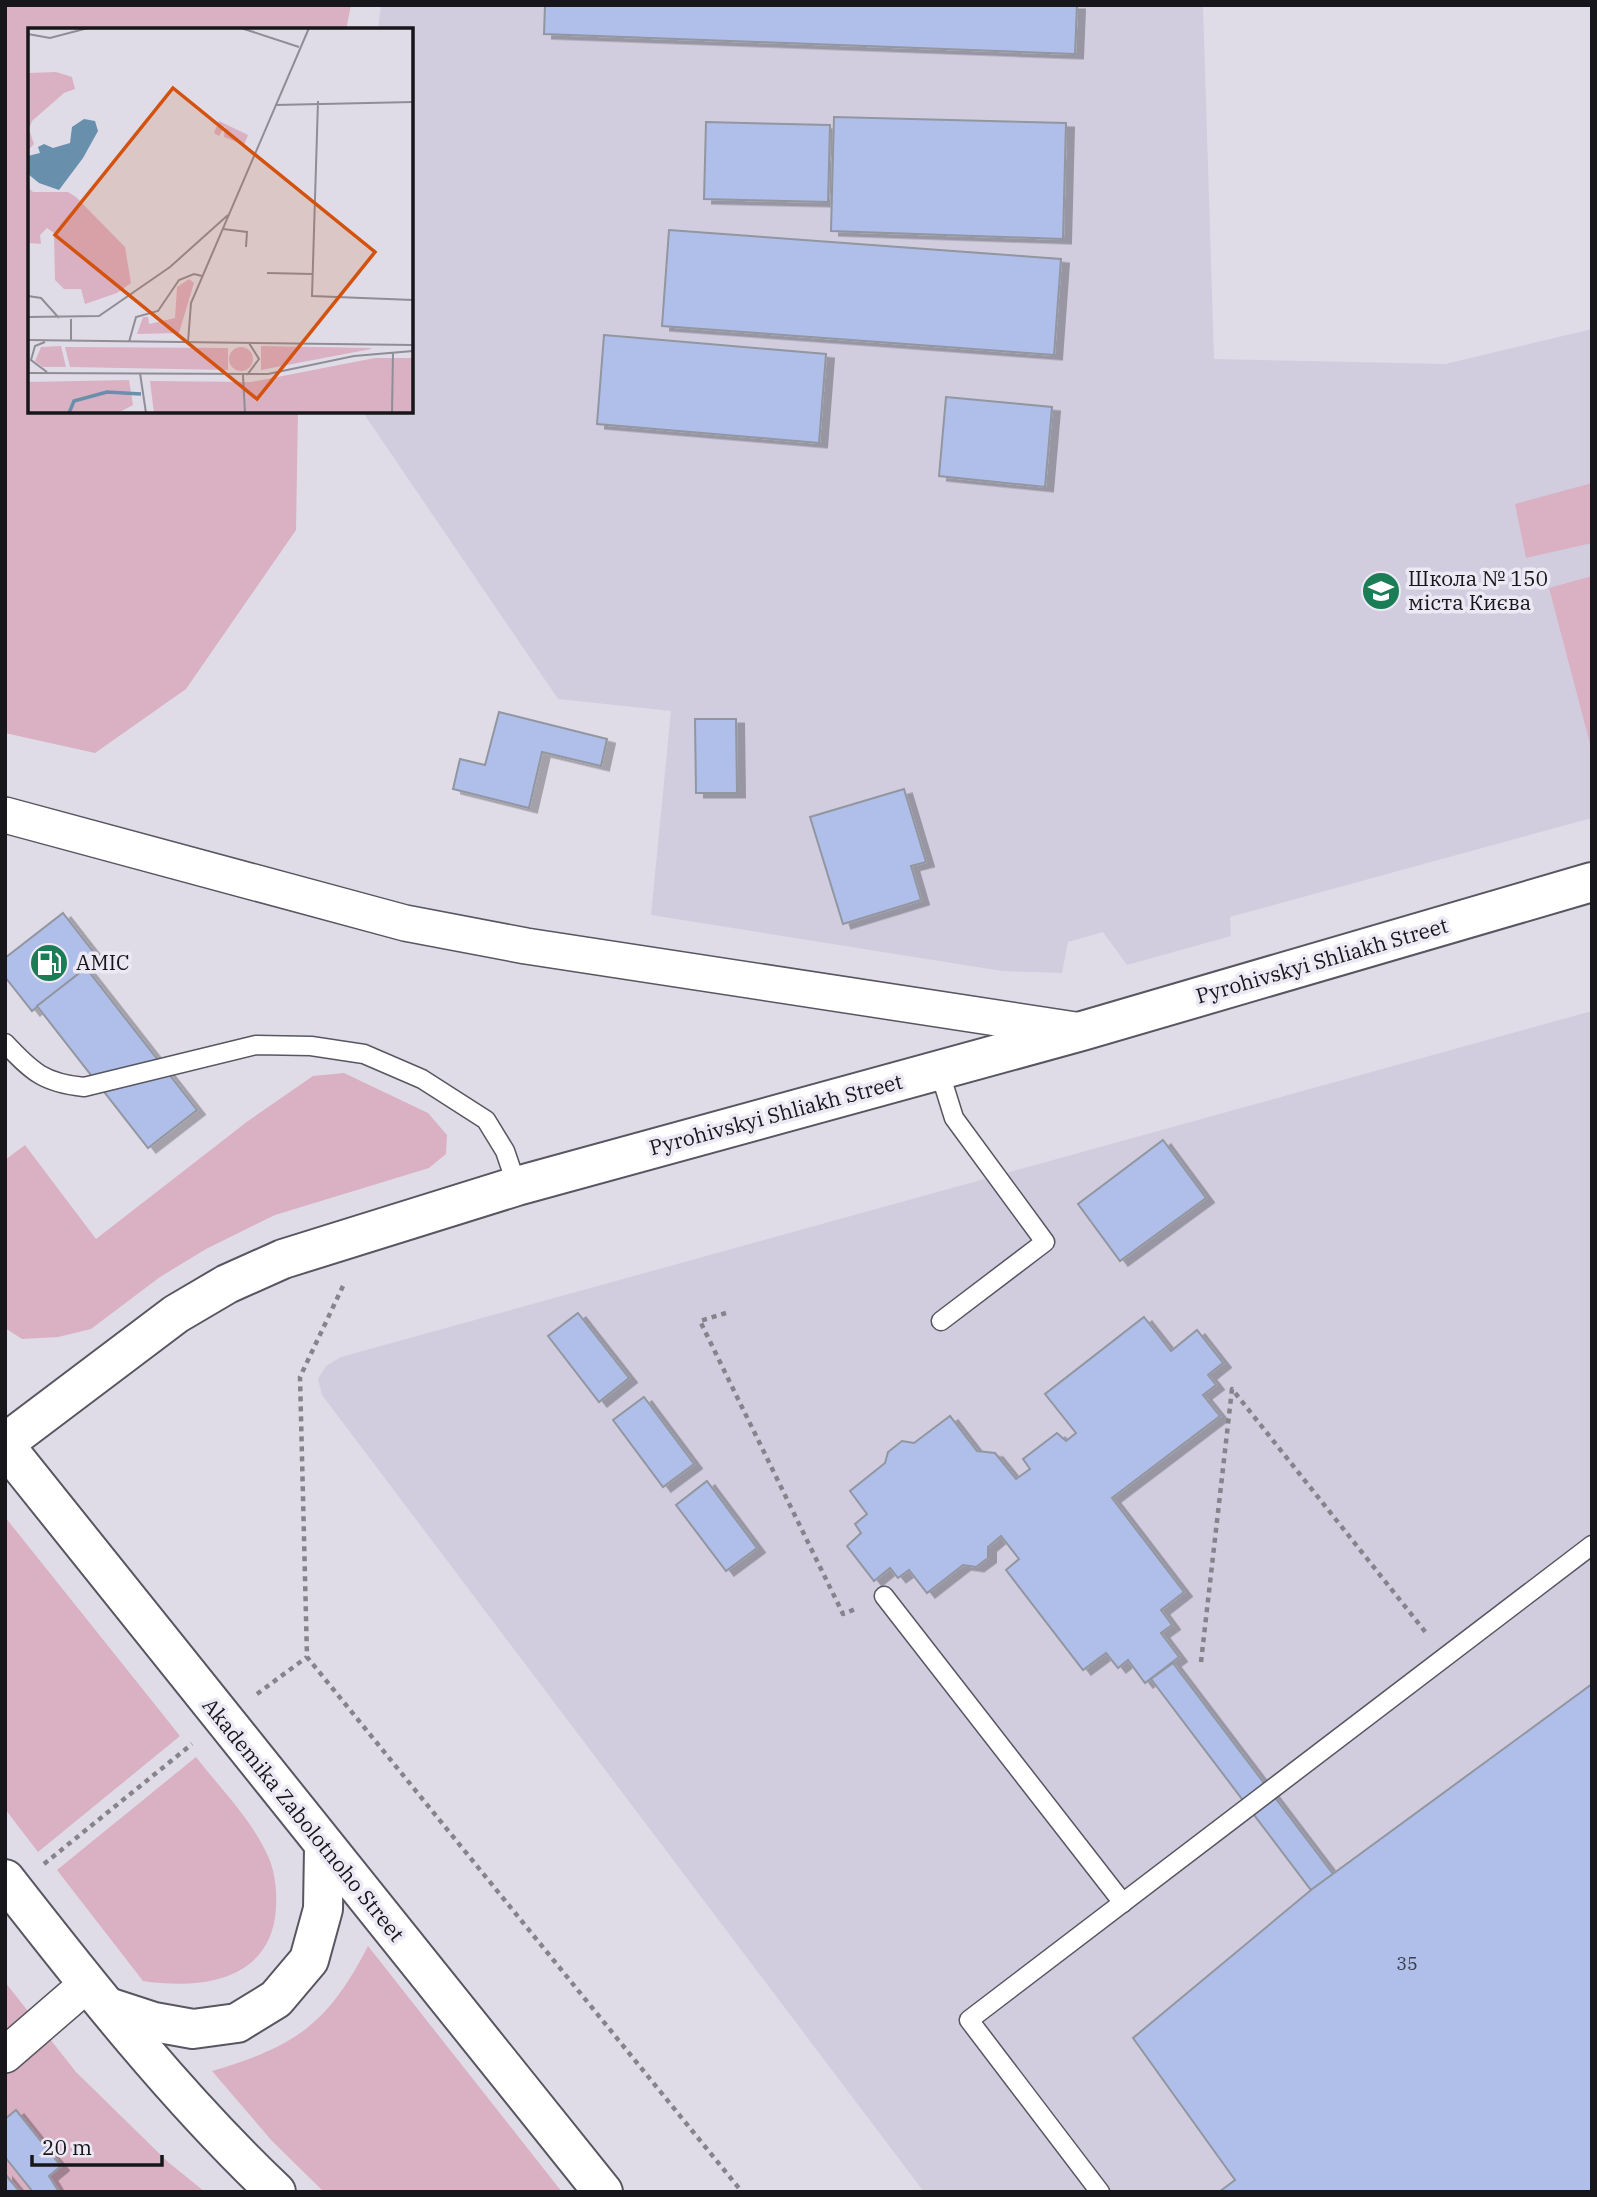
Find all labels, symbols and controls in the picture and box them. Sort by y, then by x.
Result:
inset map [28,28,413,413]
place label: Школа № 150 міста Києва [1408,564,1548,616]
school or university icon: Школа № 150 міста Києва [1360,570,1402,612]
street label: Pyrohivskyi Shliakh Street [1192,911,1451,1009]
fuel station icon: AMIC [28,942,70,984]
place label: AMIC [76,948,130,976]
street label: Pyrohivskyi Shliakh Street [646,1067,905,1161]
street label: Akademika Zabolotnoho Street [197,1692,411,1947]
house number: 35 [1396,1952,1418,1975]
scale bar [32,2124,161,2168]
text: 20 m [42,2133,92,2161]

